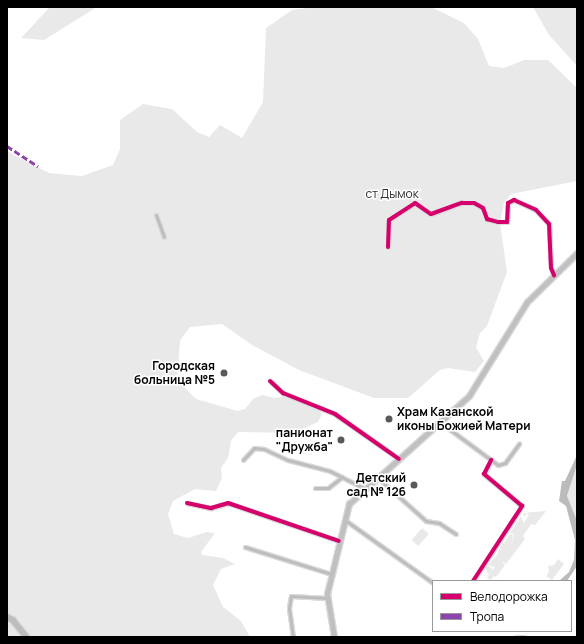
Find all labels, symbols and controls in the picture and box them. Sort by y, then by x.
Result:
park label: ст Дымок [365,187,419,201]
place label: Городская больница №5 [134,359,215,387]
marker: Городская больница №5 [218,367,230,379]
place label: Храм Казанской иконы Божией Матери [397,405,531,433]
marker: Храм Казанской иконы Божией Матери [384,414,394,424]
place label: панионат "Дружба" [276,426,333,454]
marker: панионат "Дружба" [336,435,346,445]
place label: Детский сад № 126 [346,471,406,499]
marker: Детский сад № 126 [409,480,419,490]
legend [432,580,572,632]
text: Велодорожка [470,588,548,605]
text: Тропа [470,608,504,625]

